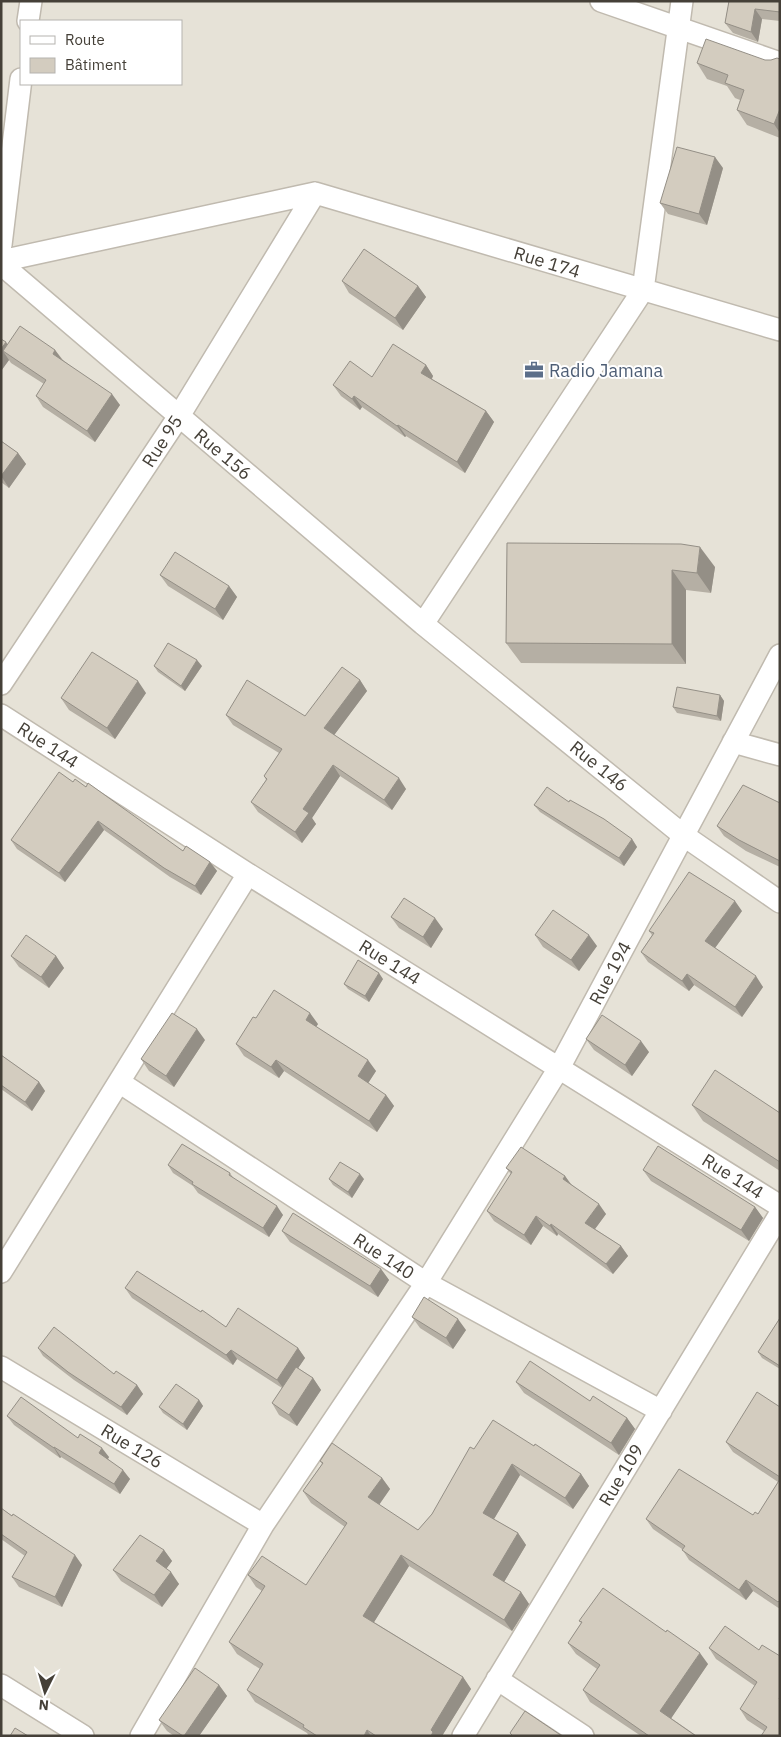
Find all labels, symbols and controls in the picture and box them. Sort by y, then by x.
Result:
legend [20,20,182,85]
text: Route [65,30,105,49]
text: Bâtiment [65,55,127,74]
street label: Rue 174 [511,241,583,283]
office icon: Radio Jamana [523,359,545,381]
place label: Radio Jamana [549,359,664,382]
street label: Rue 95 [137,411,187,471]
street label: Rue 156 [189,423,257,485]
street label: Rue 144 [13,717,83,773]
street label: Rue 146 [565,736,633,796]
street label: Rue 144 [355,934,425,990]
street label: Rue 194 [584,937,636,1009]
street label: Rue 144 [698,1148,768,1204]
street label: Rue 140 [349,1228,419,1284]
street label: Rue 126 [97,1419,167,1473]
street label: Rue 109 [594,1440,648,1510]
north arrow [20,1667,70,1717]
text: N [38,1696,50,1714]

